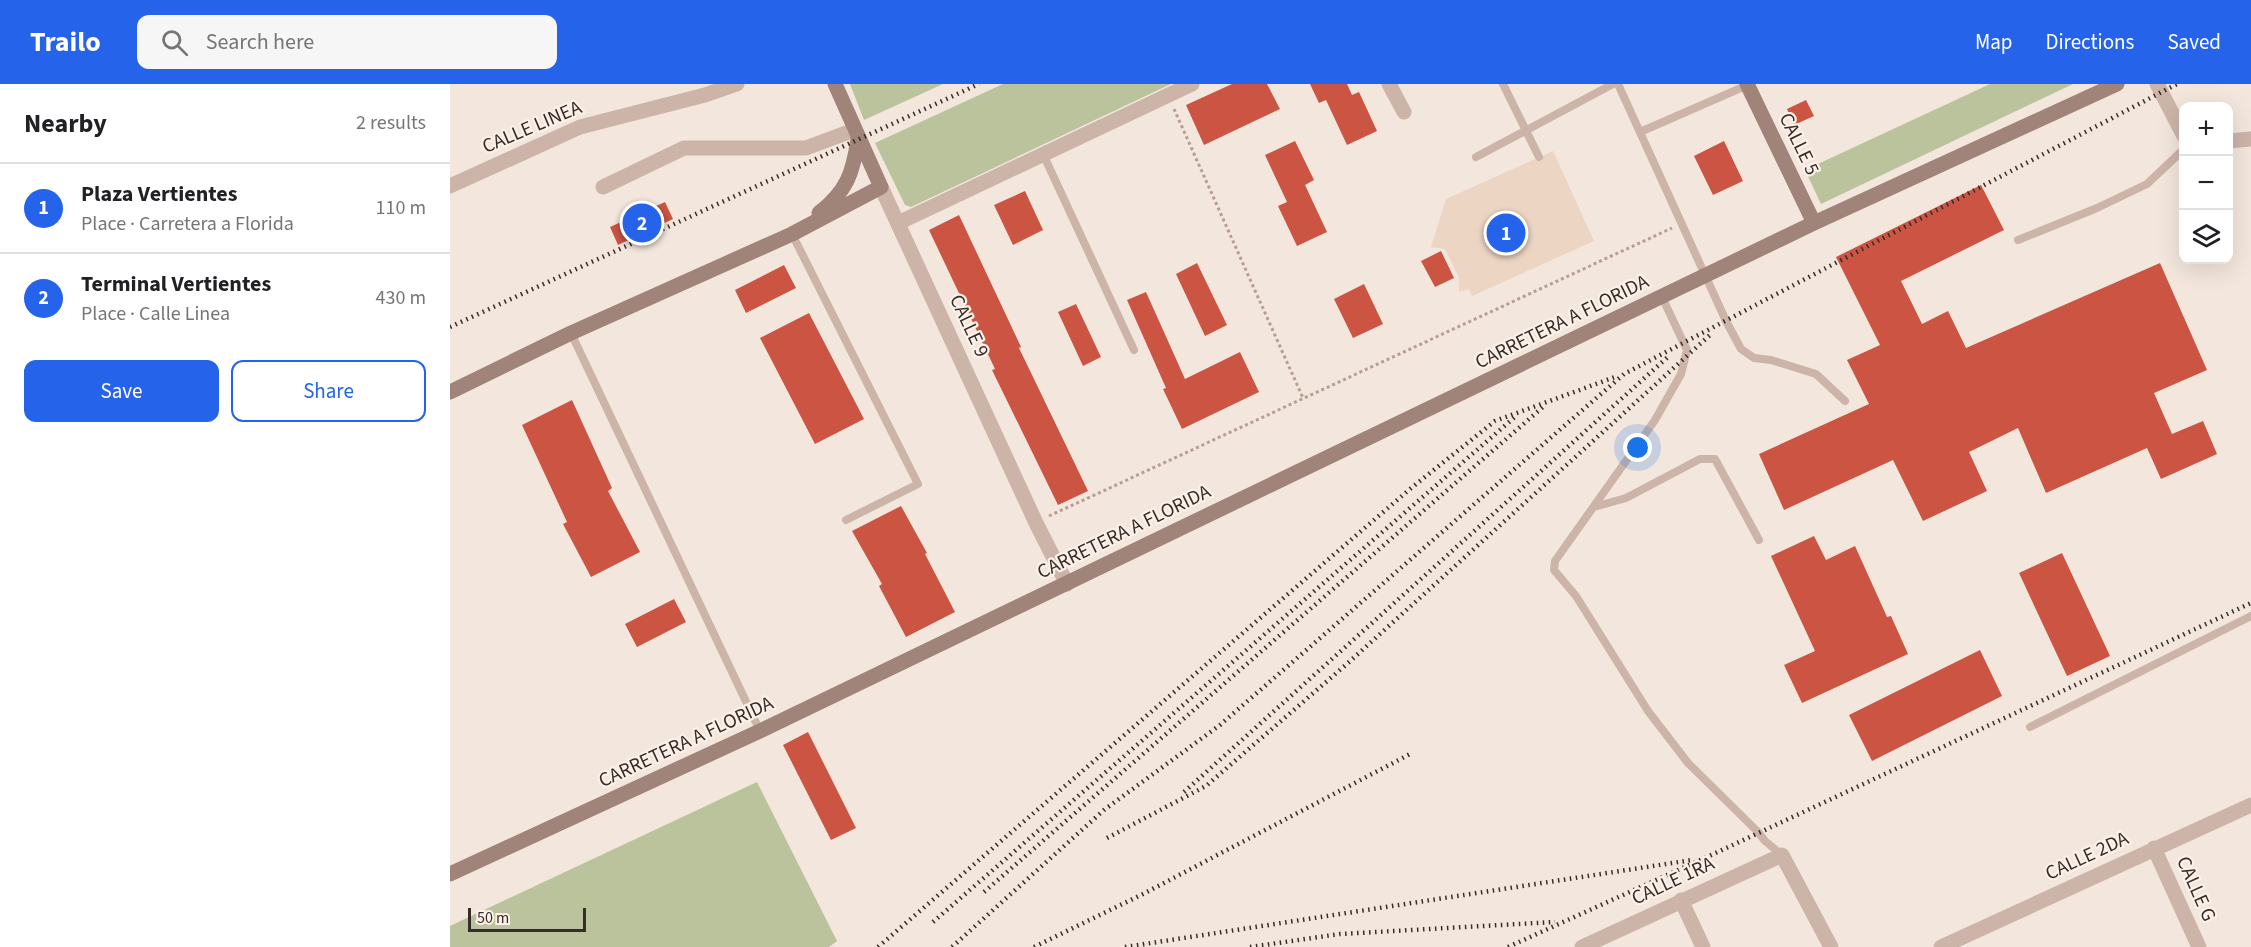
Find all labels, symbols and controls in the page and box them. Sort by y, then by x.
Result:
search box [137,15,557,69]
text: Trailo [30,22,101,62]
icon: search [158,26,191,59]
text: Search here [206,26,314,58]
text: Map [1975,27,2013,57]
text: Directions [2046,27,2134,57]
text: Saved [2167,27,2221,57]
street label: CALLE LINEA [478,93,586,161]
map controls [2179,102,2233,264]
button: + [2179,102,2233,156]
text: Nearby [24,105,107,142]
street label: CALLE 5 [1772,108,1826,180]
text: 2 results [356,109,426,137]
button: − [2179,156,2233,210]
text: Plaza Vertientes [81,178,237,210]
text: 1 [38,194,49,222]
text: 110 m [376,194,426,222]
pin: 2 [622,200,662,246]
text: Place · Carretera a Florida [81,210,294,238]
pin: 1 [1486,210,1526,256]
button: layers [2179,210,2233,264]
text: Terminal Vertientes [81,268,271,300]
street label: CARRETERA A FLORIDA [1471,268,1654,376]
text: 2 [38,284,49,312]
text: 430 m [376,284,426,312]
street label: CALLE 9 [942,290,996,362]
text: Place · Calle Linea [81,300,230,328]
button: Save [24,360,219,422]
button: Share [231,360,426,422]
your location [1623,433,1652,462]
street label: CARRETERA A FLORIDA [1033,478,1216,586]
street label: CARRETERA A FLORIDA [594,689,778,795]
street label: CALLE 2DA [2041,824,2133,888]
street label: CALLE 1RA [1627,850,1719,912]
street label: CALLE G [2169,852,2223,926]
scale bar [468,905,586,932]
text: 50 m [477,907,509,929]

